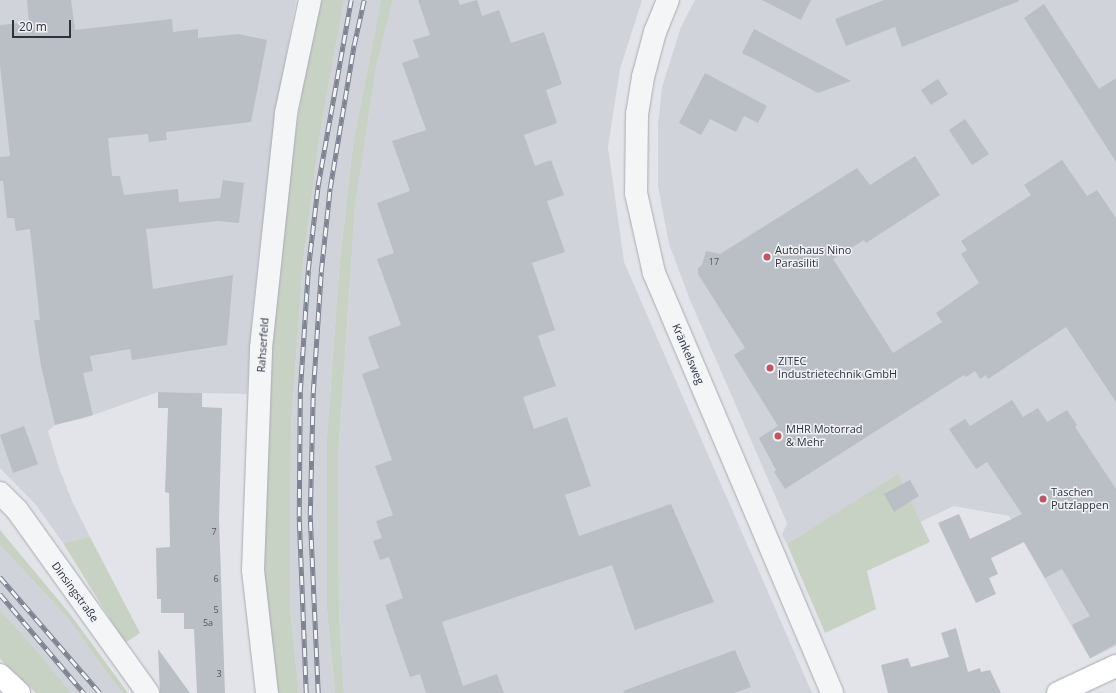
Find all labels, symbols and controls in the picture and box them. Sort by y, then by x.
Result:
scale bar [14,12,73,38]
text: 20 m [19,18,47,35]
place label: Autohaus Nino Parasiliti [775,244,851,270]
marker: Autohaus Nino Parasiliti [762,252,772,262]
house number: 17 [709,257,719,267]
street label: Rahserfeld [254,317,272,373]
street label: Kränkelsweg [669,322,707,386]
place label: ZITEC Industrietechnik GmbH [778,355,897,381]
marker: ZITEC Industrietechnik GmbH [765,363,775,373]
place label: MHR Motorrad & Mehr [786,423,863,449]
marker: MHR Motorrad & Mehr [773,431,783,441]
place label: Taschen Putzlappen [1051,486,1109,512]
marker: Taschen Putzlappen [1038,494,1048,504]
house number: 7 [211,527,217,537]
street label: Dinsingstraße [49,559,101,625]
house number: 6 [213,574,219,584]
house number: 5 [213,605,219,615]
house number: 5a [203,618,213,628]
house number: 3 [216,669,222,679]

